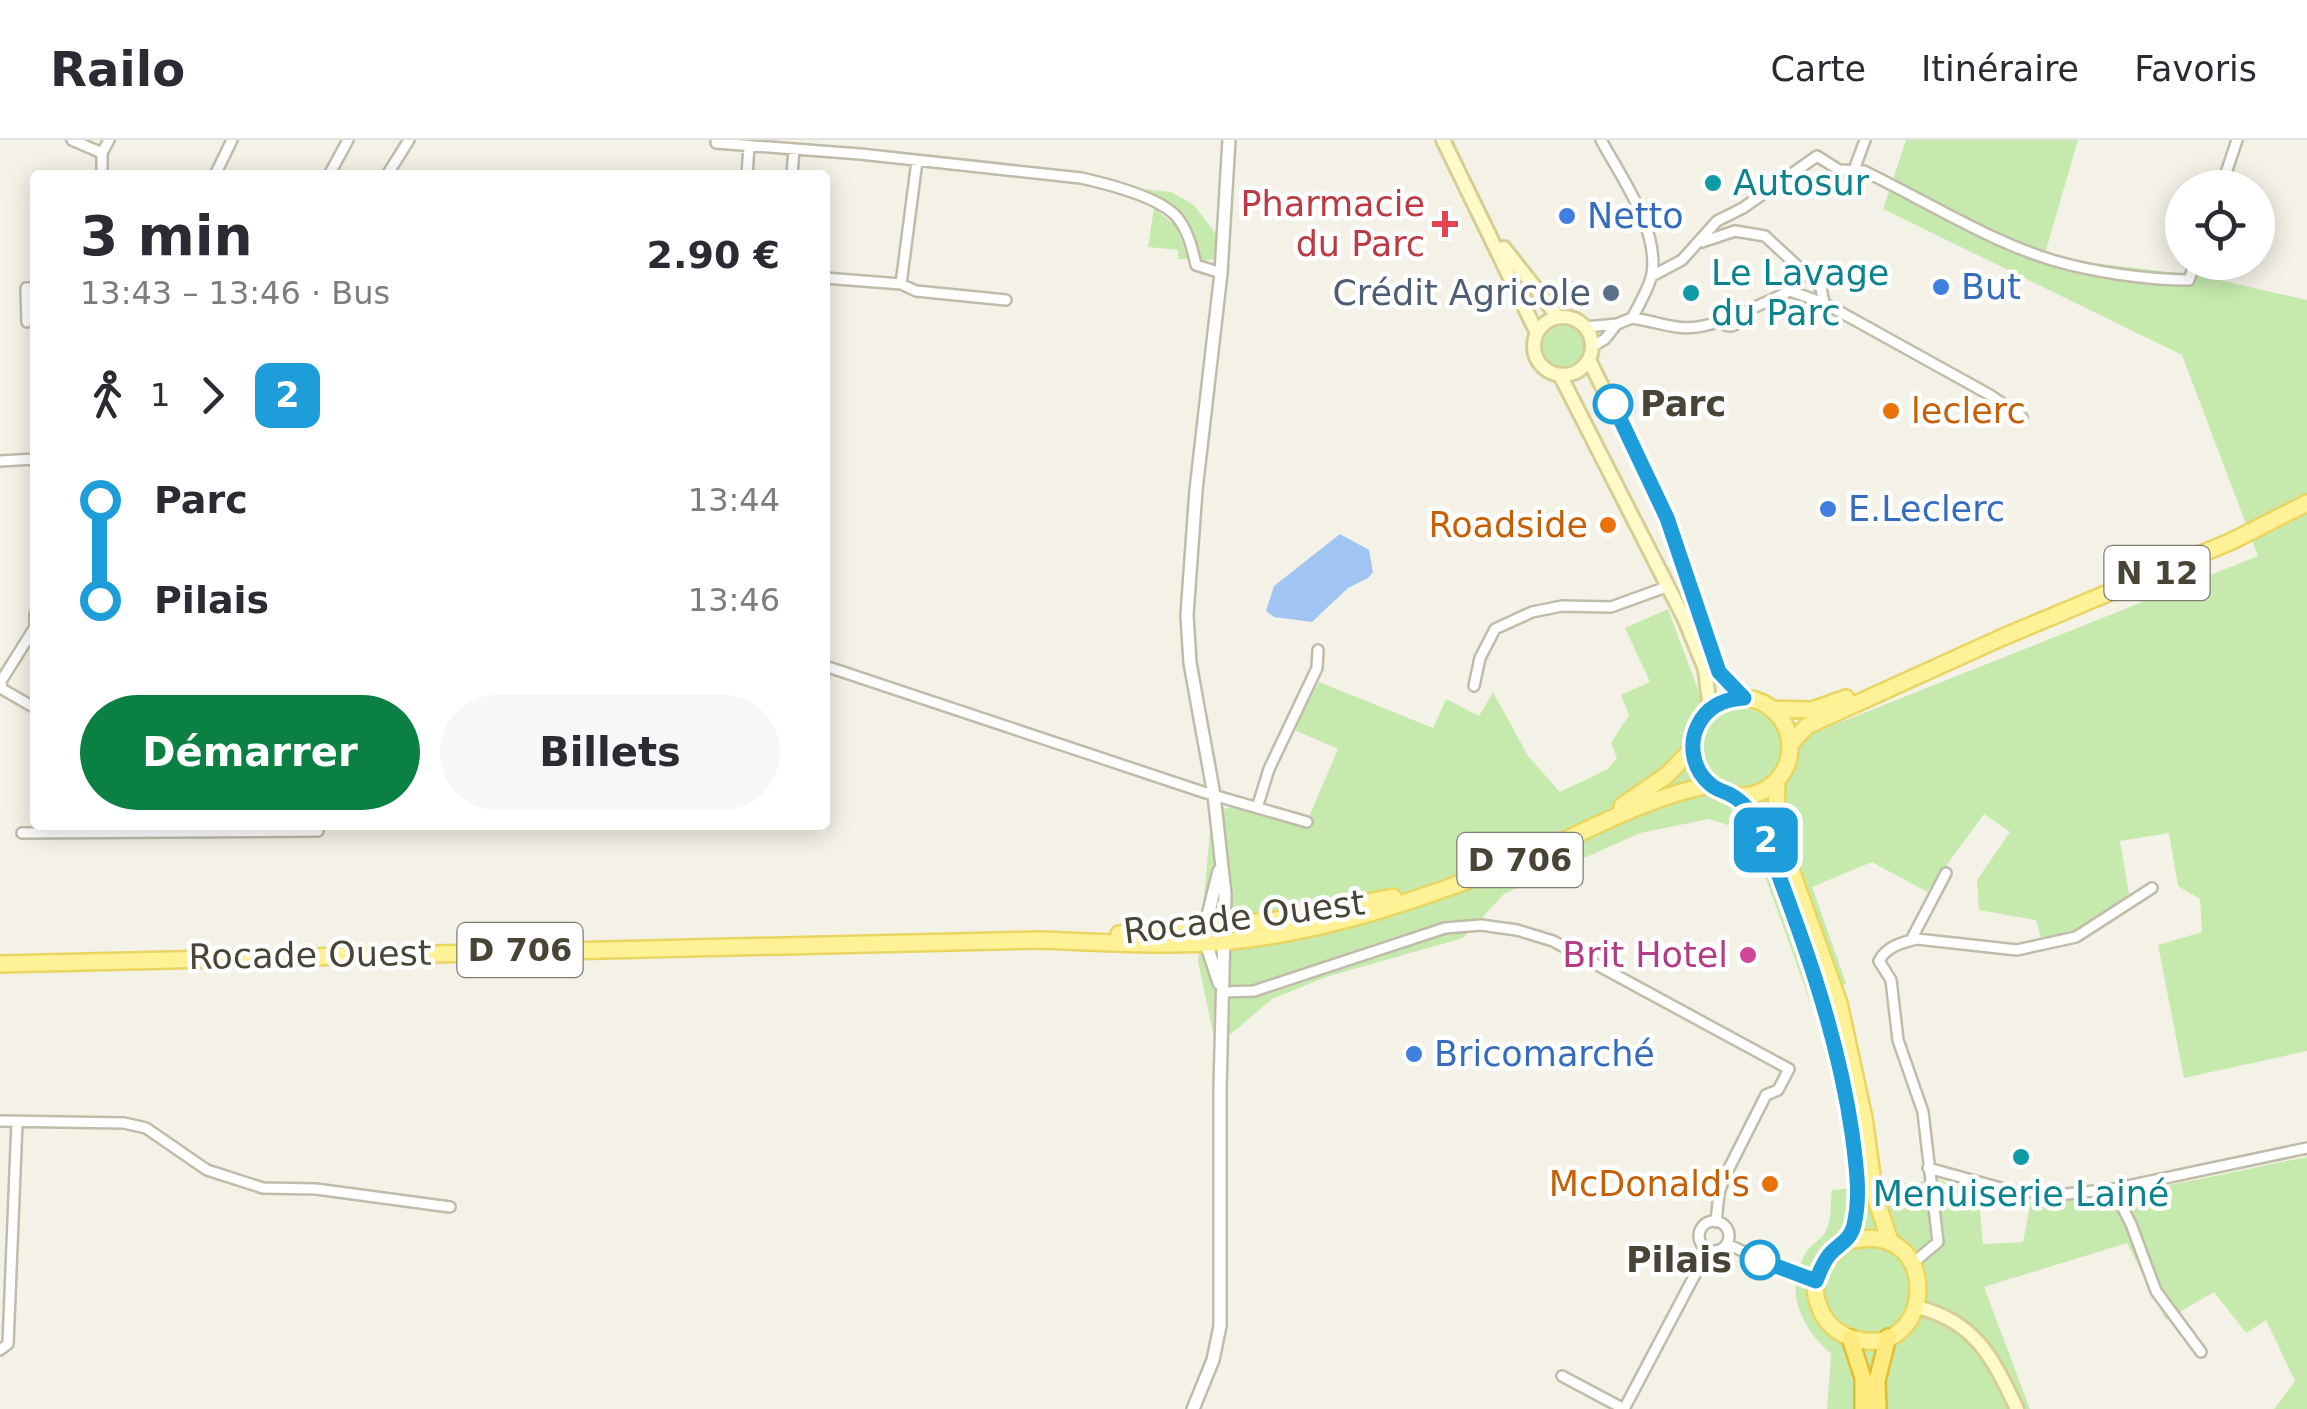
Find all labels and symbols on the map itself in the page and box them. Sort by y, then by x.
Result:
place label: Autosur [1733,163,1870,203]
marker: Autosur [1702,172,1724,194]
place label: Pharmacie du Parc [1240,184,1425,264]
place label: Netto [1587,196,1684,236]
marker: Netto [1556,205,1578,227]
marker: Pharmacie du Parc [1434,213,1456,235]
place label: Le Lavage du Parc [1711,253,1889,333]
place label: But [1961,267,2021,307]
place label: Crédit Agricole [1332,273,1591,313]
marker: But [1930,276,1952,298]
marker: Crédit Agricole [1600,282,1622,304]
marker: Le Lavage du Parc [1680,282,1702,304]
place label: Parc [1640,384,1726,424]
marker: Parc [1594,385,1632,423]
place label: leclerc [1911,391,2026,431]
marker: leclerc [1880,400,1902,422]
place label: E.Leclerc [1848,489,2005,529]
marker: E.Leclerc [1817,498,1839,520]
place label: Roadside [1428,505,1588,545]
marker: Roadside [1597,514,1619,536]
road number: N 12 [2104,546,2210,600]
line badge: 2 [1734,808,1798,872]
road number: D 706 [1458,833,1582,887]
street label: Rocade Ouest [1121,882,1367,952]
road number: D 706 [458,923,582,977]
street label: Rocade Ouest [188,933,432,977]
place label: Brit Hotel [1562,935,1728,975]
marker: Brit Hotel [1737,944,1759,966]
place label: Bricomarché [1434,1034,1655,1074]
marker: Bricomarché [1403,1043,1425,1065]
marker: Menuiserie Lainé [2010,1146,2032,1168]
place label: McDonald's [1549,1164,1750,1204]
marker: McDonald's [1759,1173,1781,1195]
place label: Menuiserie Lainé [1873,1174,2169,1214]
place label: Pilais [1626,1240,1732,1280]
marker: Pilais [1741,1241,1779,1279]

